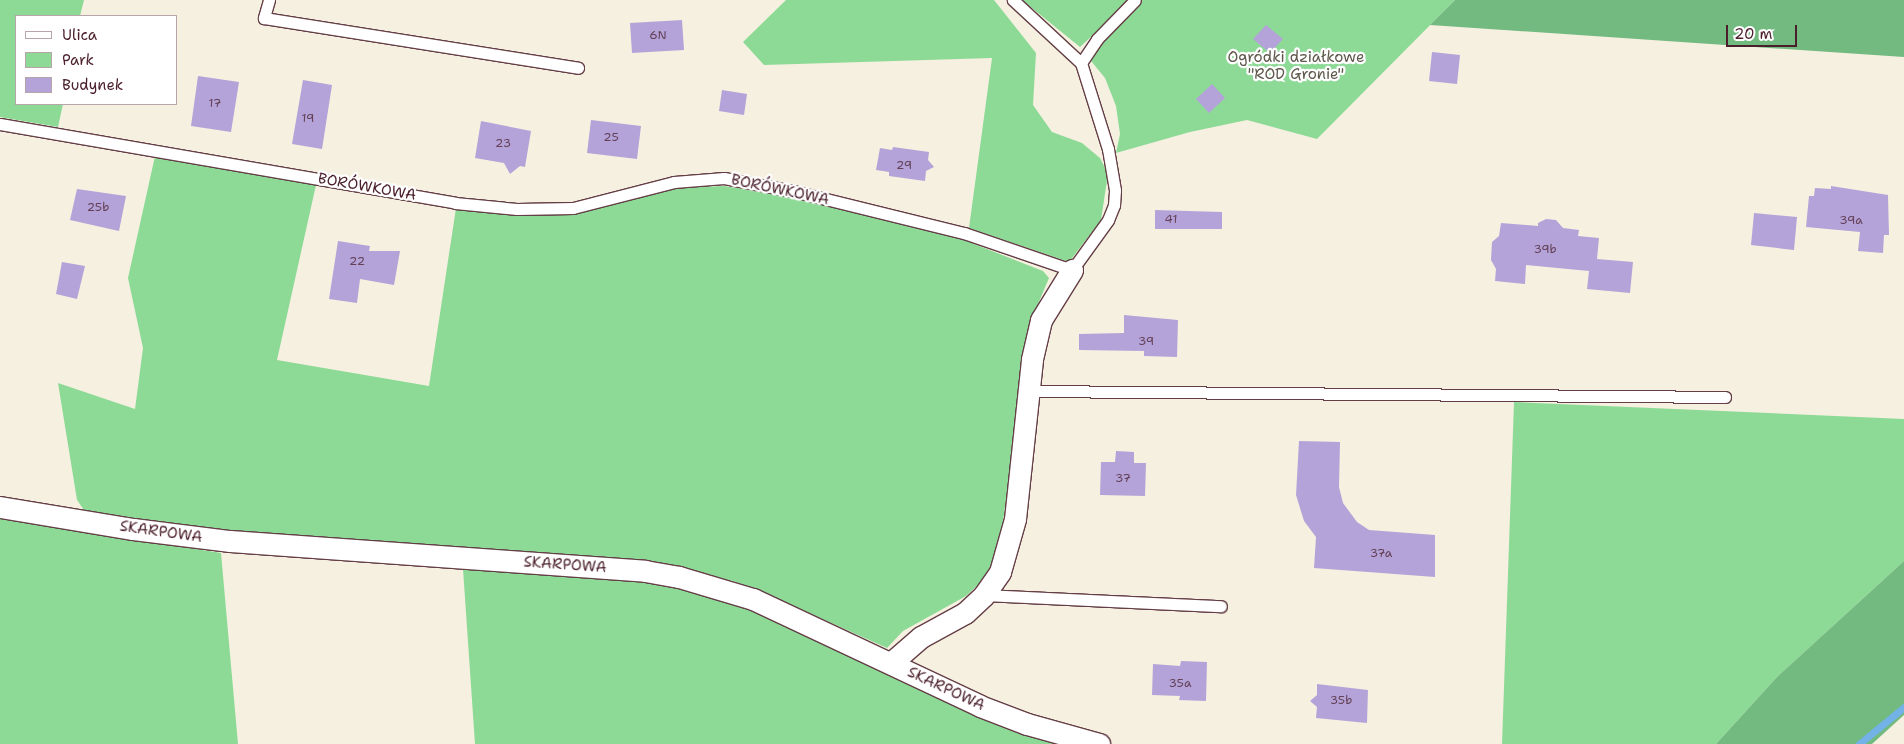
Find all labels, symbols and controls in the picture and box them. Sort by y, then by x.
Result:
legend [15,15,178,105]
scale bar [1729,15,1800,47]
text: 20 m [1734,24,1773,44]
text: Ulica [62,25,97,45]
house number: 6N [649,29,667,43]
park label: Ogródki działkowe "ROD Gronie" [1227,48,1365,83]
text: Park [62,50,94,70]
text: Budynek [62,75,123,95]
house number: 17 [209,97,221,111]
house number: 19 [302,112,314,126]
house number: 25 [603,131,619,145]
house number: 23 [495,137,511,151]
house number: 29 [896,159,912,173]
street label: BORÓWKOWA [316,169,418,205]
street label: BORÓWKOWA [729,171,831,209]
house number: 25b [87,201,109,215]
house number: 41 [1165,213,1177,227]
house number: 39a [1839,214,1863,228]
house number: 39b [1533,243,1557,257]
house number: 22 [349,255,365,269]
house number: 39 [1138,335,1154,349]
house number: 37 [1115,472,1131,486]
street label: SKARPOWA [119,517,203,547]
house number: 37a [1370,547,1392,561]
street label: SKARPOWA [523,553,607,577]
street label: SKARPOWA [905,663,987,715]
house number: 35a [1169,677,1191,691]
house number: 35b [1330,694,1352,708]

